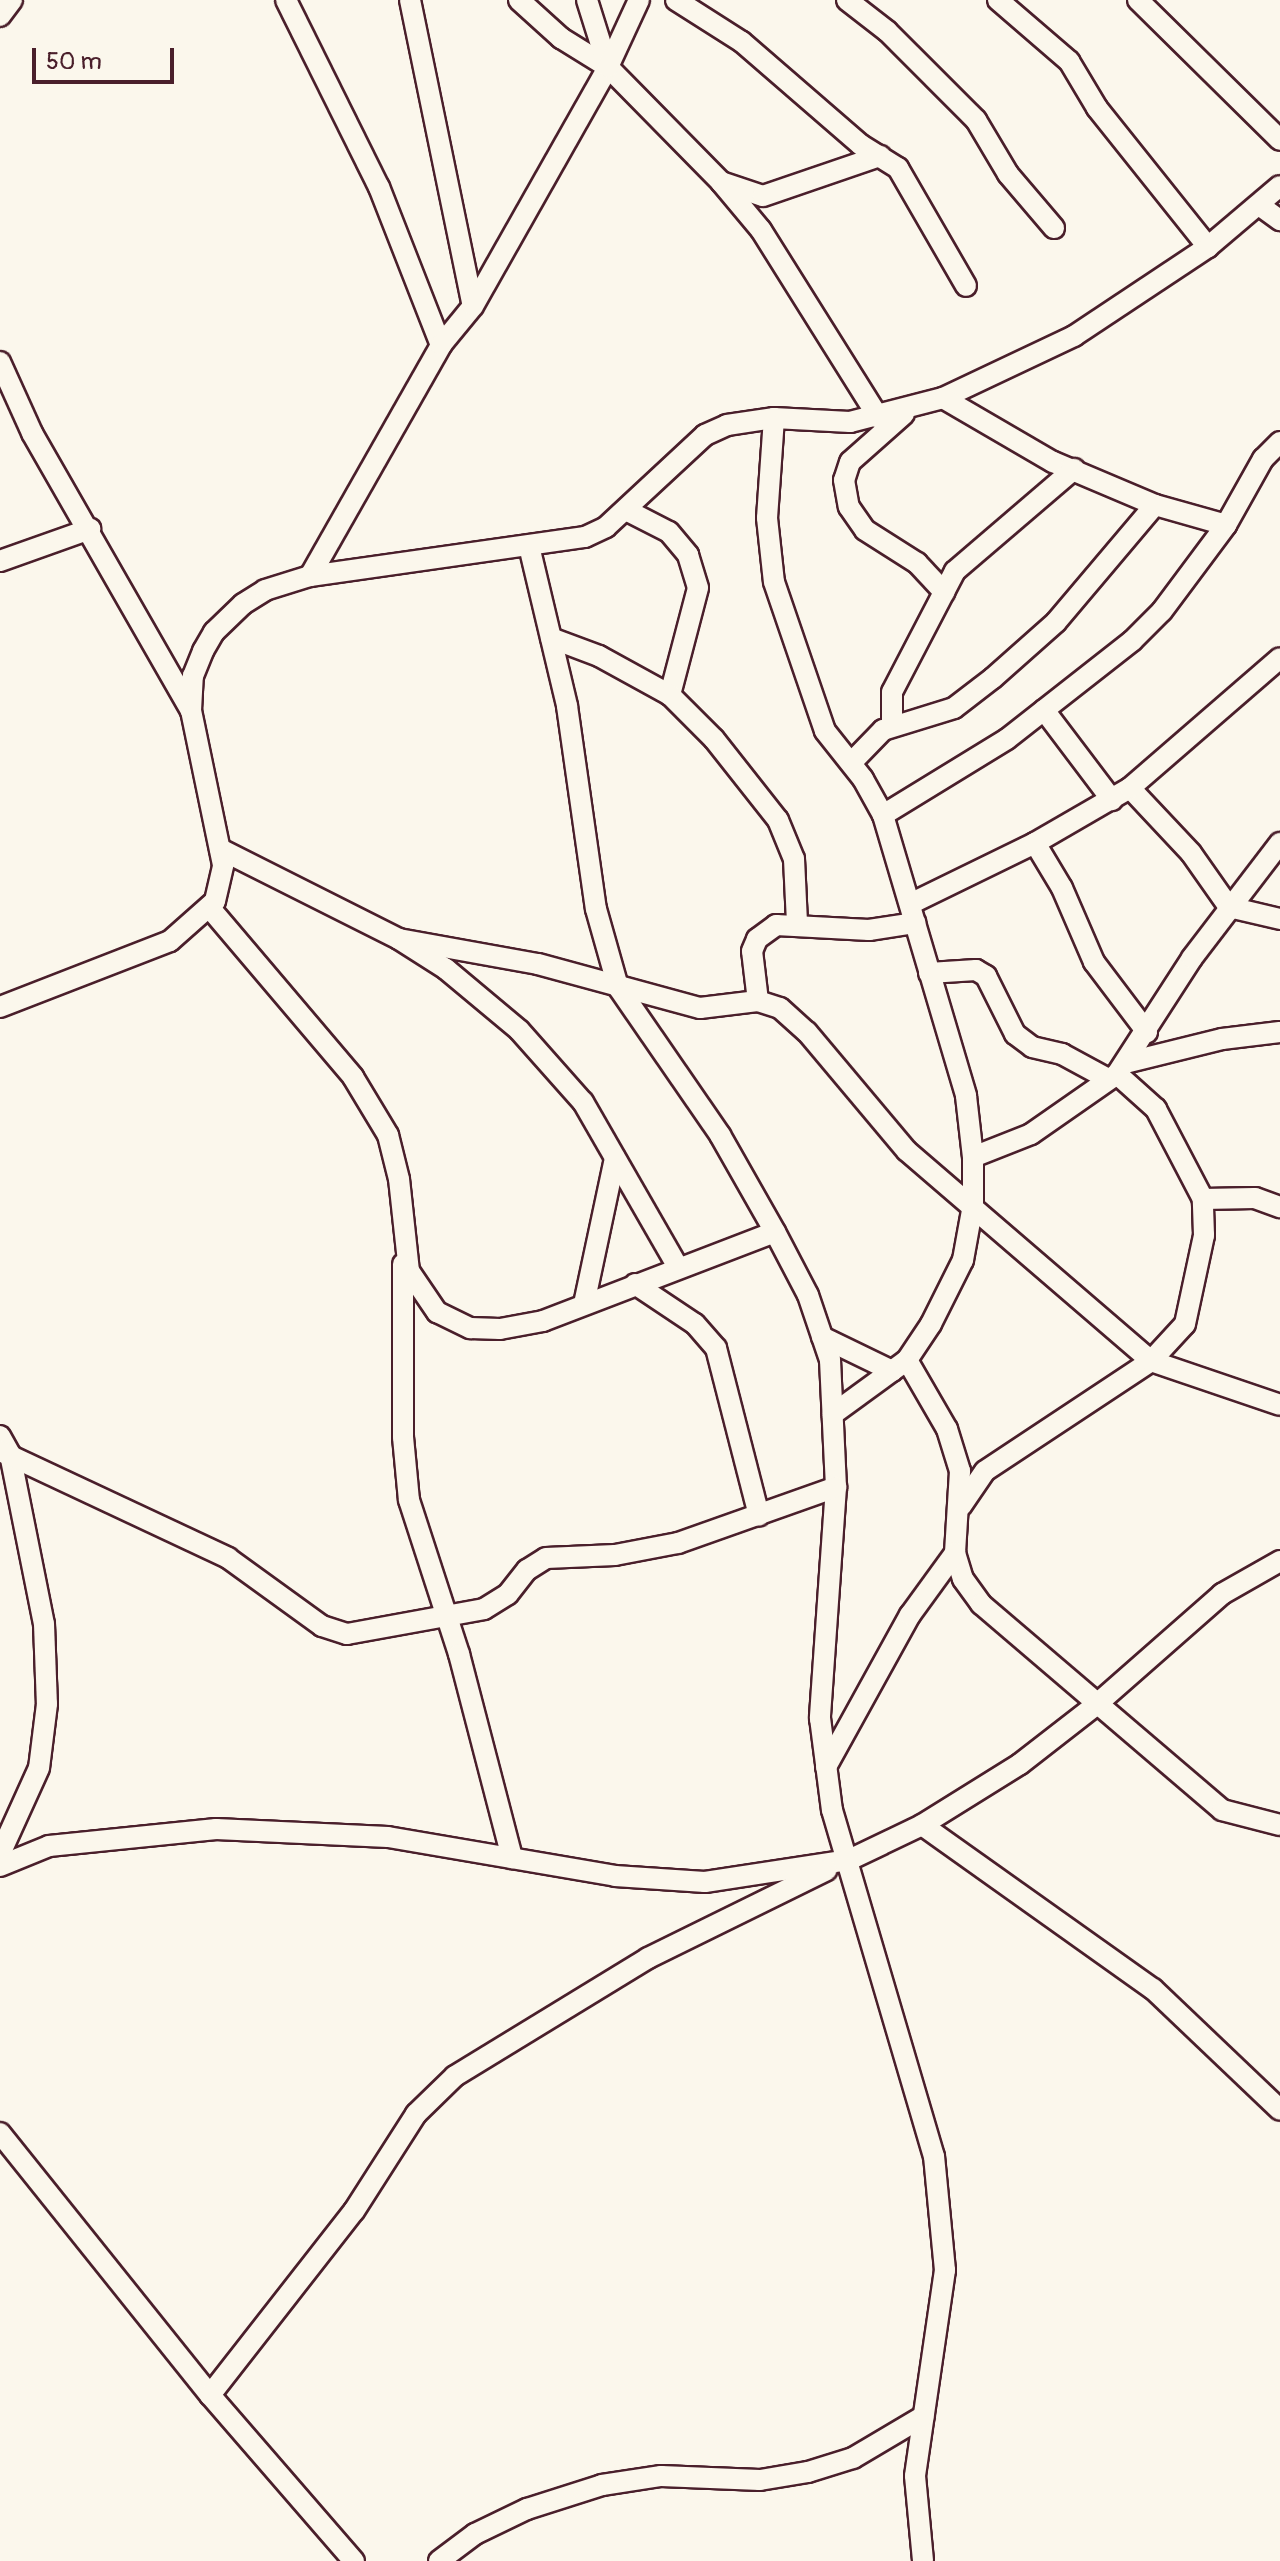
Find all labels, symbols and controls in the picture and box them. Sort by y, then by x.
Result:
scale bar [36,32,178,82]
text: 50 m [46,47,102,76]

